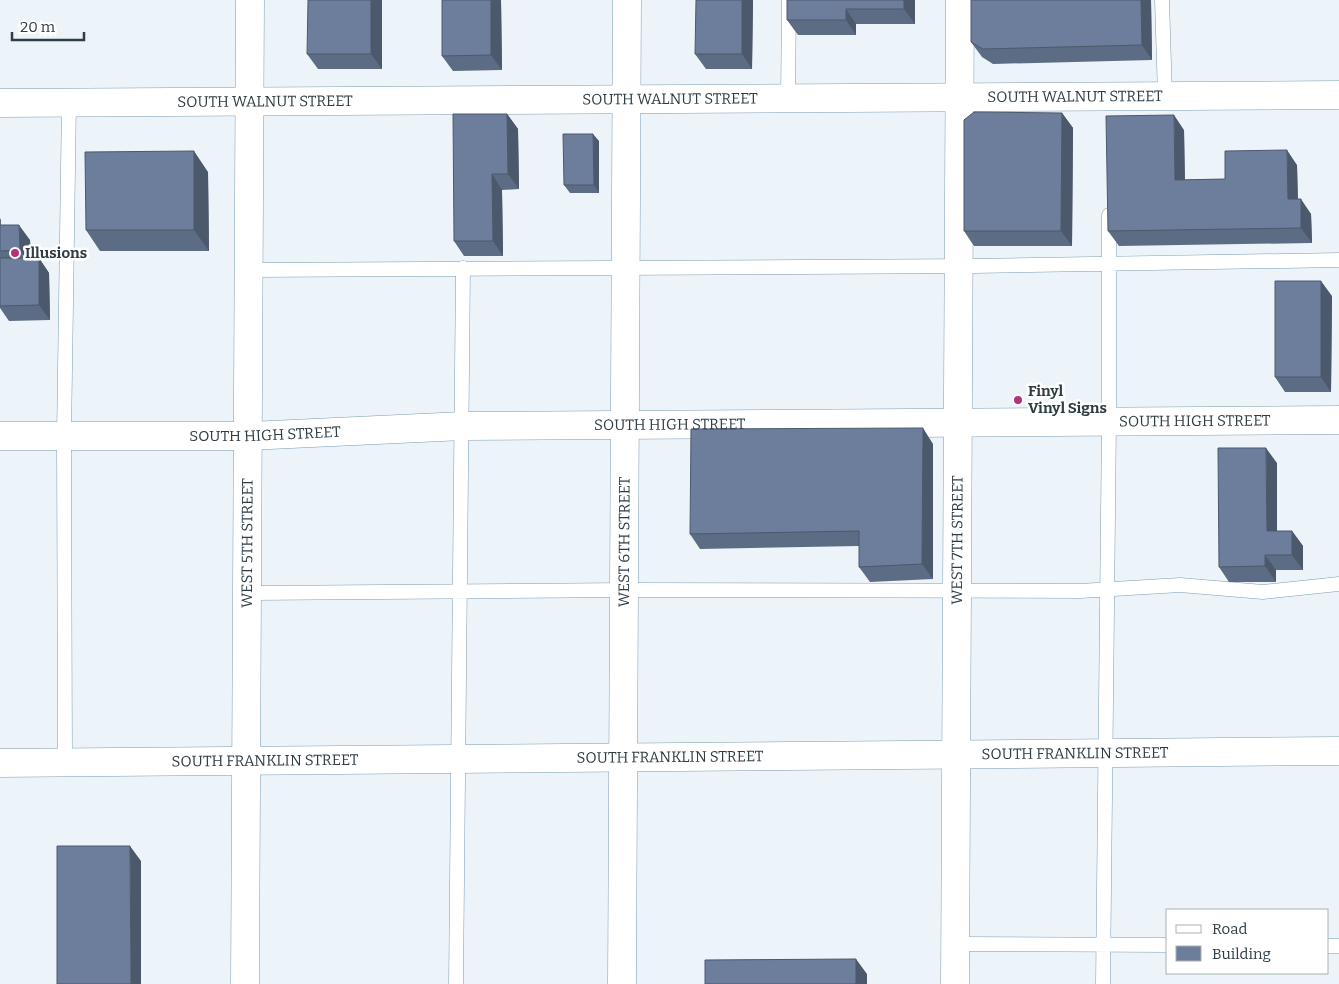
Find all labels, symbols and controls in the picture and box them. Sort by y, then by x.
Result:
scale bar [12,10,85,42]
text: 20 m [20,18,56,36]
street label: SOUTH WALNUT STREET [987,87,1163,106]
street label: SOUTH WALNUT STREET [582,89,758,109]
street label: SOUTH WALNUT STREET [177,92,353,111]
place label: Illusions [25,244,87,262]
marker: Illusions [9,247,21,259]
place label: Finyl Vinyl Signs [1028,382,1107,417]
marker: Finyl Vinyl Signs [1012,394,1024,406]
street label: SOUTH HIGH STREET [1119,411,1271,431]
street label: SOUTH HIGH STREET [594,415,746,434]
street label: SOUTH HIGH STREET [189,423,341,445]
street label: WEST 7TH STREET [948,475,967,605]
street label: WEST 6TH STREET [615,476,634,607]
street label: WEST 5TH STREET [238,478,257,608]
street label: SOUTH FRANKLIN STREET [981,744,1169,763]
street label: SOUTH FRANKLIN STREET [576,747,764,767]
street label: SOUTH FRANKLIN STREET [171,751,359,770]
legend [1166,909,1329,974]
text: Road [1212,920,1247,938]
text: Building [1212,945,1271,963]

